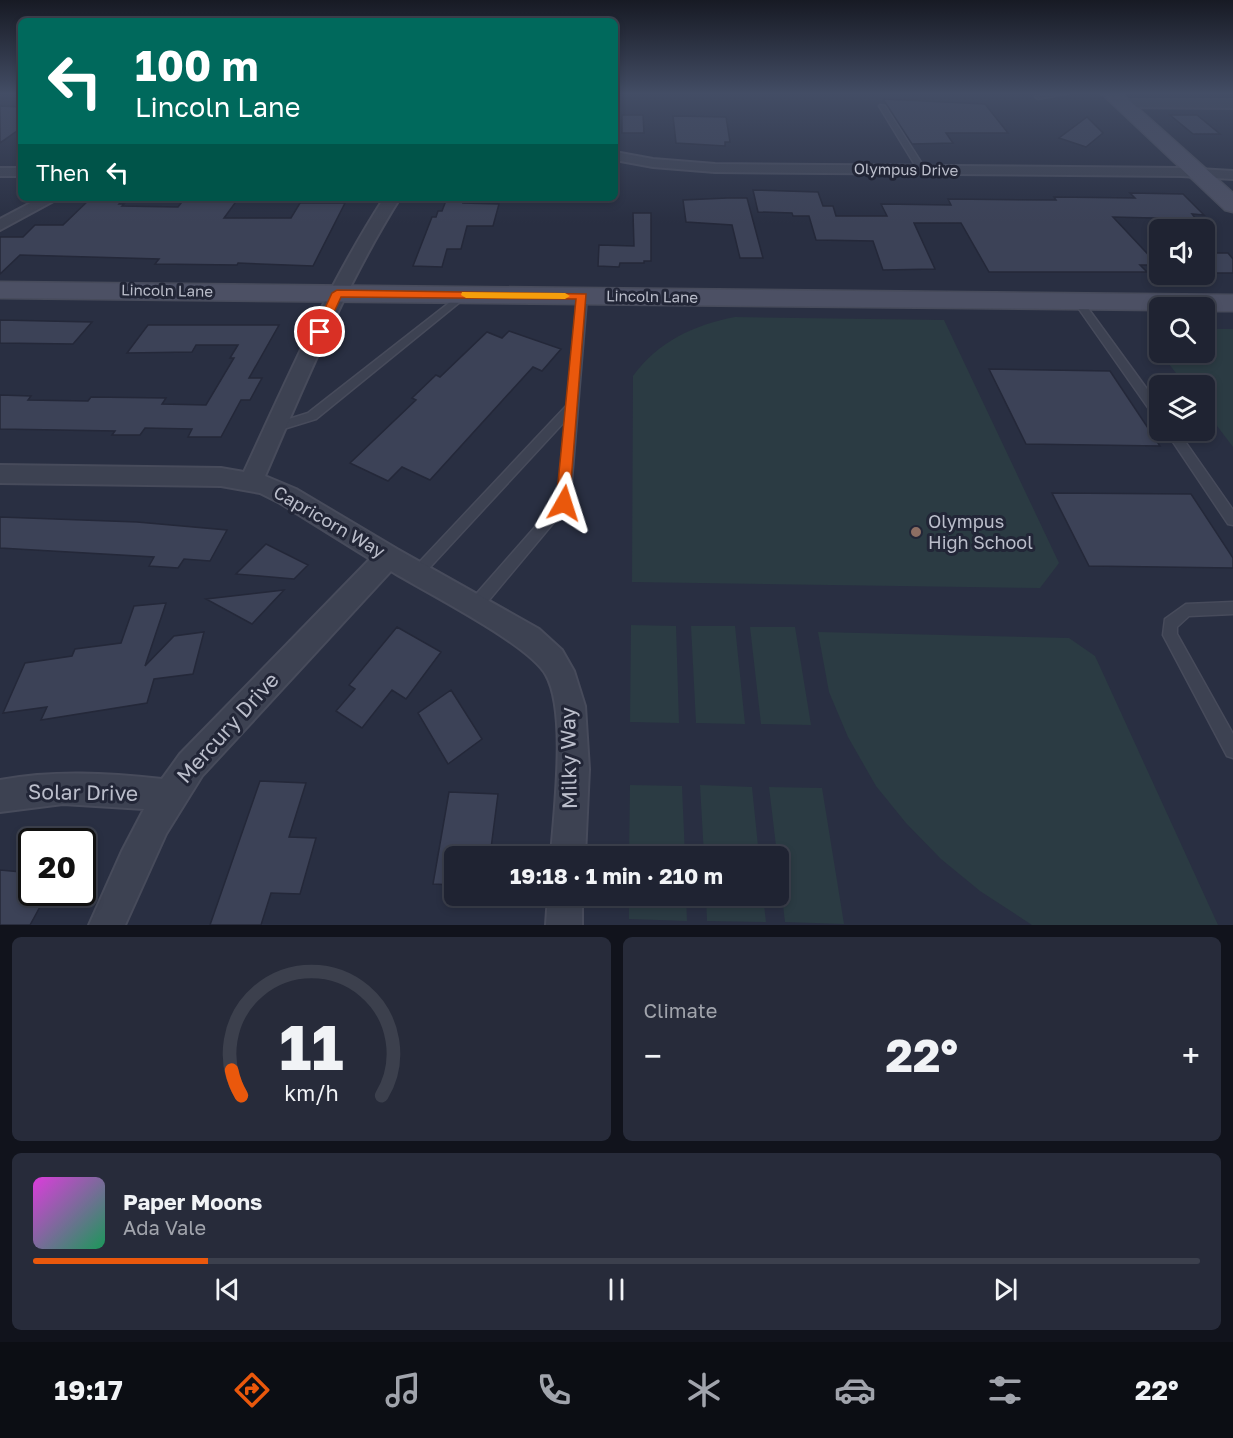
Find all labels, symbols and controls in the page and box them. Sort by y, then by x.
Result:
text: 100 m [135,40,258,90]
icon: left [36,42,114,120]
text: Lincoln Lane [135,91,300,123]
icon: left [101,156,134,189]
text: Then [36,159,89,186]
street label: Olympus Drive [854,159,959,179]
map controls [1149,219,1215,441]
button: sound [1149,219,1215,285]
street label: Lincoln Lane [121,280,213,300]
street label: Lincoln Lane [606,286,698,306]
button: search [1149,297,1215,363]
pin [294,306,345,357]
icon: arrive [303,315,336,348]
button: layers [1149,375,1215,441]
position arrow [532,471,596,535]
street label: Capricorn Way [270,480,389,562]
place label: Olympus High School [928,510,1033,553]
marker: Olympus High School [909,525,923,539]
street label: Mercury Drive [171,667,284,788]
street label: Milky Way [554,707,582,809]
street label: Solar Drive [28,778,138,806]
speed limit sign: 20 [18,828,96,906]
text: 19:18 · 1 min · 210 m [510,862,723,889]
text: Climate [644,998,717,1022]
text: 11 [279,1009,343,1084]
text: 22° [886,1028,958,1082]
text: − [644,1036,662,1075]
text: + [1182,1036,1200,1075]
text: km/h [284,1080,339,1106]
text: Paper Moons [123,1188,262,1215]
text: Ada Vale [123,1215,206,1239]
icon: previous [211,1273,244,1306]
icon: pause [600,1273,633,1306]
icon: next [989,1273,1022,1306]
icon: directions [231,1369,273,1411]
icon: music [382,1369,424,1411]
icon: phone [533,1369,575,1411]
icon: climate [683,1369,725,1411]
icon: car [834,1369,876,1411]
icon: filters [984,1369,1026,1411]
text: 19:17 [54,1374,123,1406]
text: 22° [1135,1374,1179,1406]

